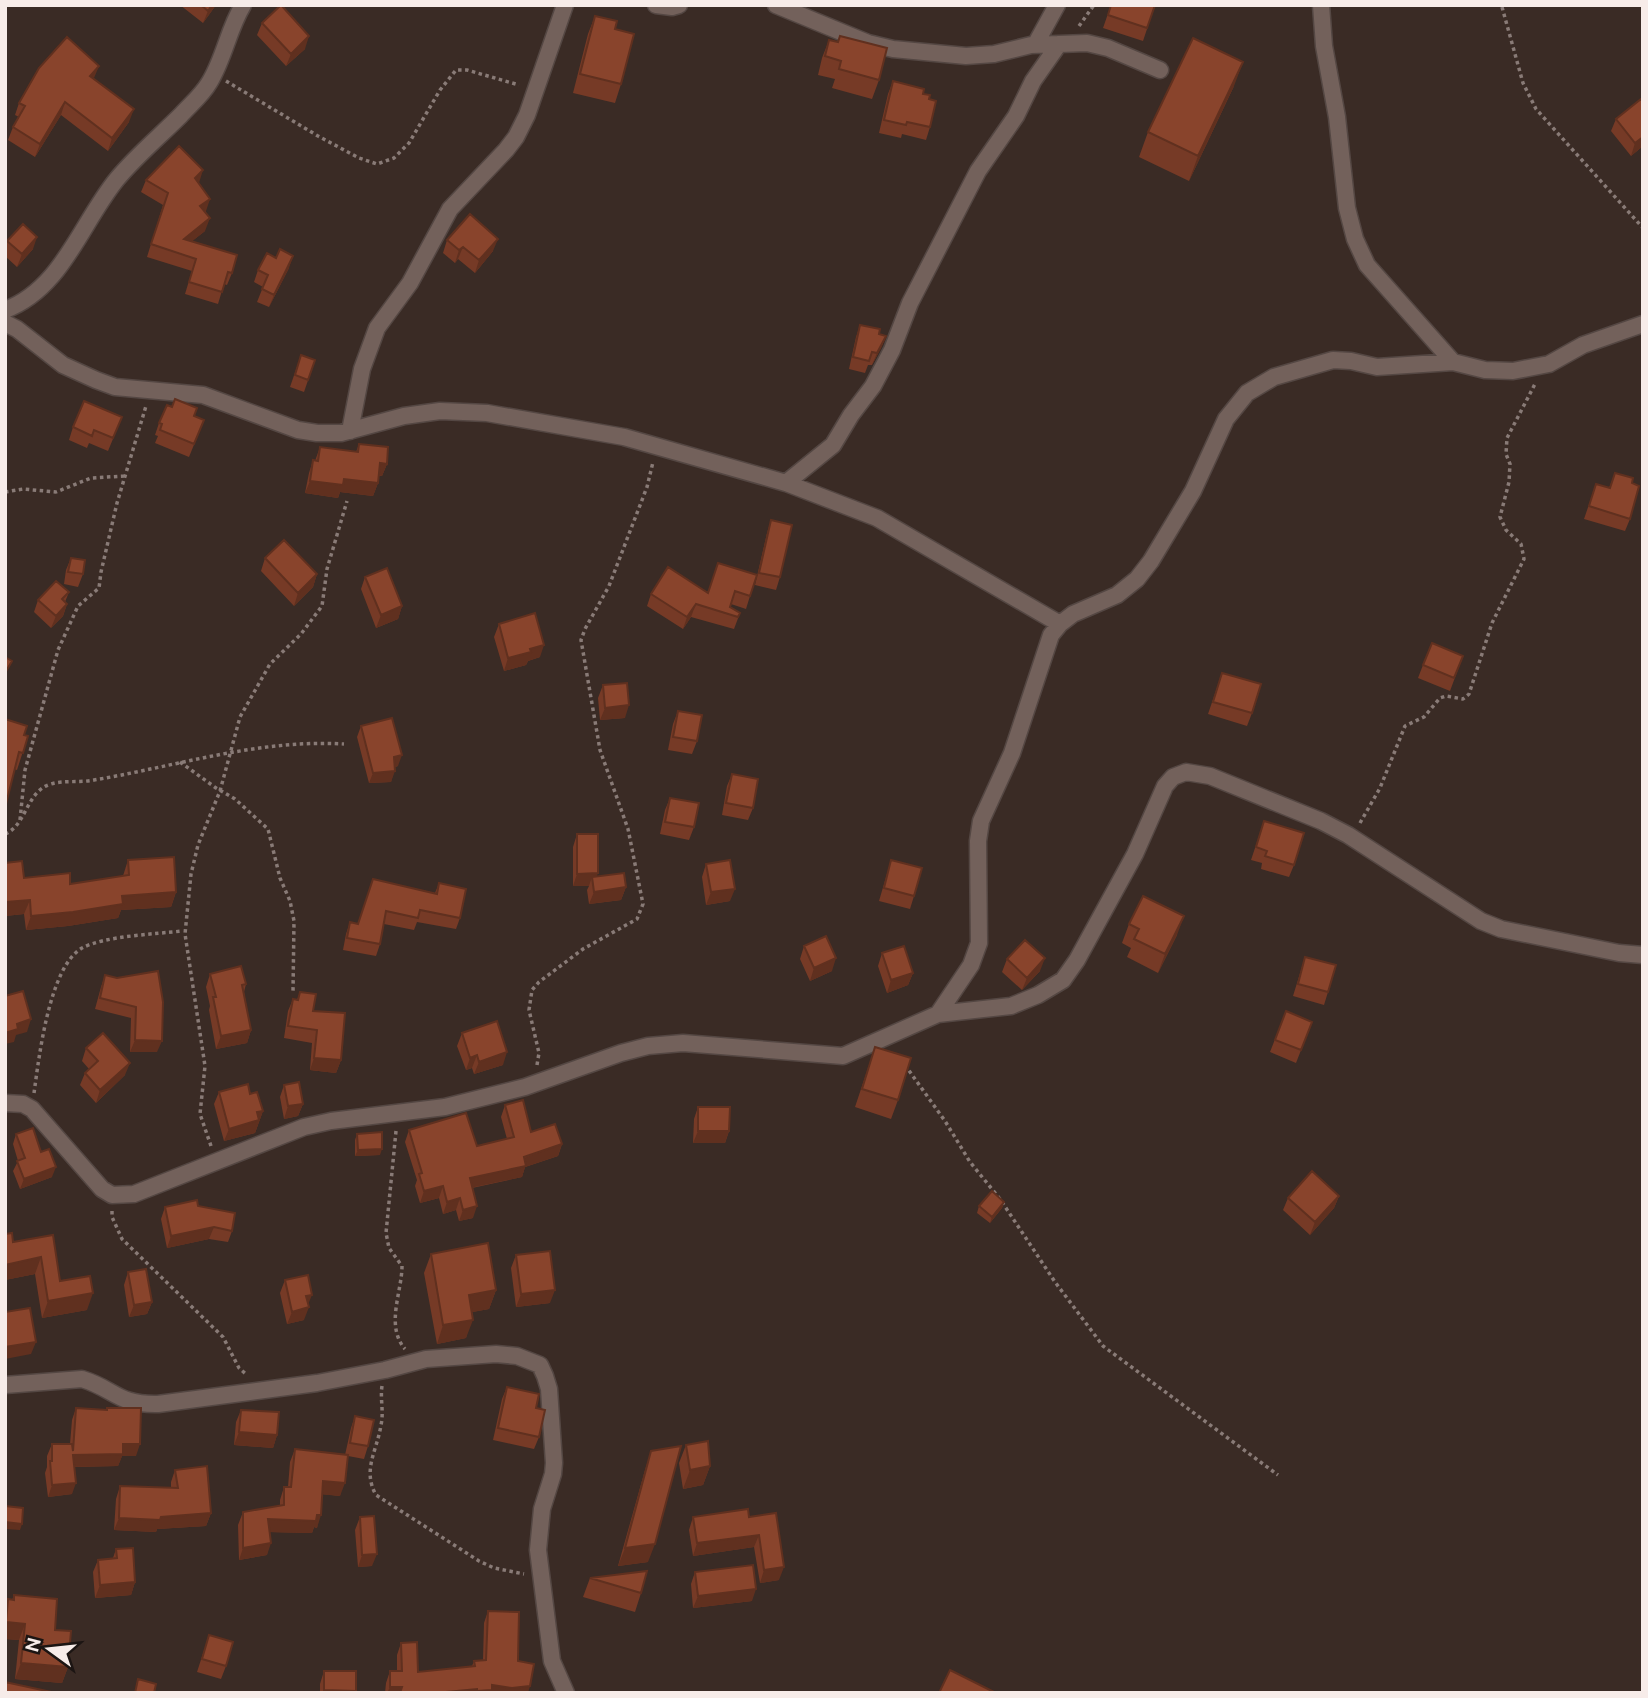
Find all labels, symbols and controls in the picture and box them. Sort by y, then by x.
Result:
north arrow [14,1614,84,1684]
text: N [20,1635,45,1654]

